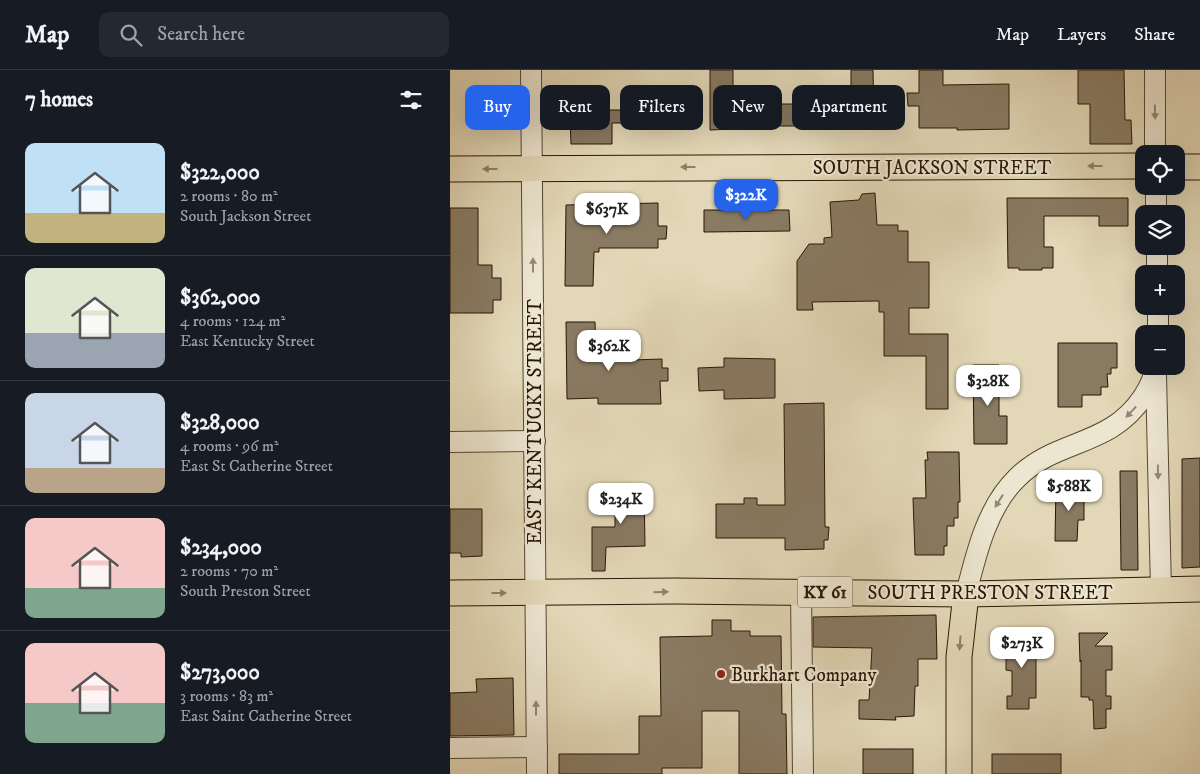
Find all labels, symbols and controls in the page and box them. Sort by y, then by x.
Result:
search box [99,12,449,57]
text: Map [25,20,69,50]
icon: search [117,21,145,49]
text: Search here [157,23,245,46]
text: Map [996,24,1029,46]
text: Layers [1057,24,1106,46]
text: Share [1134,24,1175,46]
chip: Buy [465,85,530,130]
chip: Rent [540,85,610,130]
chip: Filters [620,85,703,130]
chip: New [713,85,782,130]
chip: Apartment [792,85,905,130]
icon: filters [397,86,425,114]
text: 7 homes [25,87,93,113]
one-way arrow [1151,104,1159,120]
map controls [1135,145,1185,375]
button: locate [1135,145,1185,195]
street label: SOUTH JACKSON STREET [813,157,1052,180]
text: $322,000 [180,160,260,186]
one-way arrow [1087,162,1103,170]
icon: home [65,163,125,223]
one-way arrow [679,163,695,171]
one-way arrow [482,165,498,173]
pin: $322K [711,178,781,221]
text: $322K [725,185,767,205]
text: 2 rooms · 80 m² [180,186,278,206]
pin: $637K [572,192,642,235]
text: $637K [586,199,628,219]
button: layers [1135,205,1185,255]
text: South Jackson Street [180,206,311,226]
one-way arrow [529,257,537,273]
button: + [1135,265,1185,315]
text: $362,000 [180,285,260,311]
icon: home [65,288,125,348]
street label: EAST KENTUCKY STREET [524,299,547,545]
text: 4 rooms · 124 m² [180,311,285,331]
button: − [1135,325,1185,375]
pin: $362K [574,330,644,372]
text: East Kentucky Street [180,331,315,351]
text: $362K [588,336,630,356]
pin: $328K [953,364,1023,407]
text: $328K [967,371,1009,391]
one-way arrow [1125,406,1137,418]
text: $328,000 [180,410,260,436]
icon: home [65,413,125,473]
text: 4 rooms · 96 m² [180,436,279,456]
text: East St Catherine Street [180,456,333,476]
one-way arrow [1154,464,1162,480]
pin: $588K [1034,470,1104,512]
text: $588K [1047,476,1091,496]
pin: $234K [586,482,656,525]
text: $234K [599,489,643,509]
one-way arrow [994,494,1004,508]
text: $234,000 [180,535,262,561]
icon: home [65,538,125,598]
text: 2 rooms · 70 m² [180,561,278,581]
road number: KY 61 [798,577,852,608]
text: South Preston Street [180,581,311,601]
street label: SOUTH PRESTON STREET [867,582,1113,605]
one-way arrow [653,587,669,595]
one-way arrow [491,589,507,597]
pin: $273K [987,626,1057,669]
text: $273K [1001,633,1043,653]
one-way arrow [956,635,964,651]
text: $273,000 [180,660,260,686]
icon: home [65,663,125,723]
place label: Burkhart Company [731,664,877,687]
marker: Burkhart Company [715,668,727,680]
text: 3 rooms · 83 m² [180,686,273,706]
one-way arrow [532,700,540,716]
text: East Saint Catherine Street [180,706,352,726]

